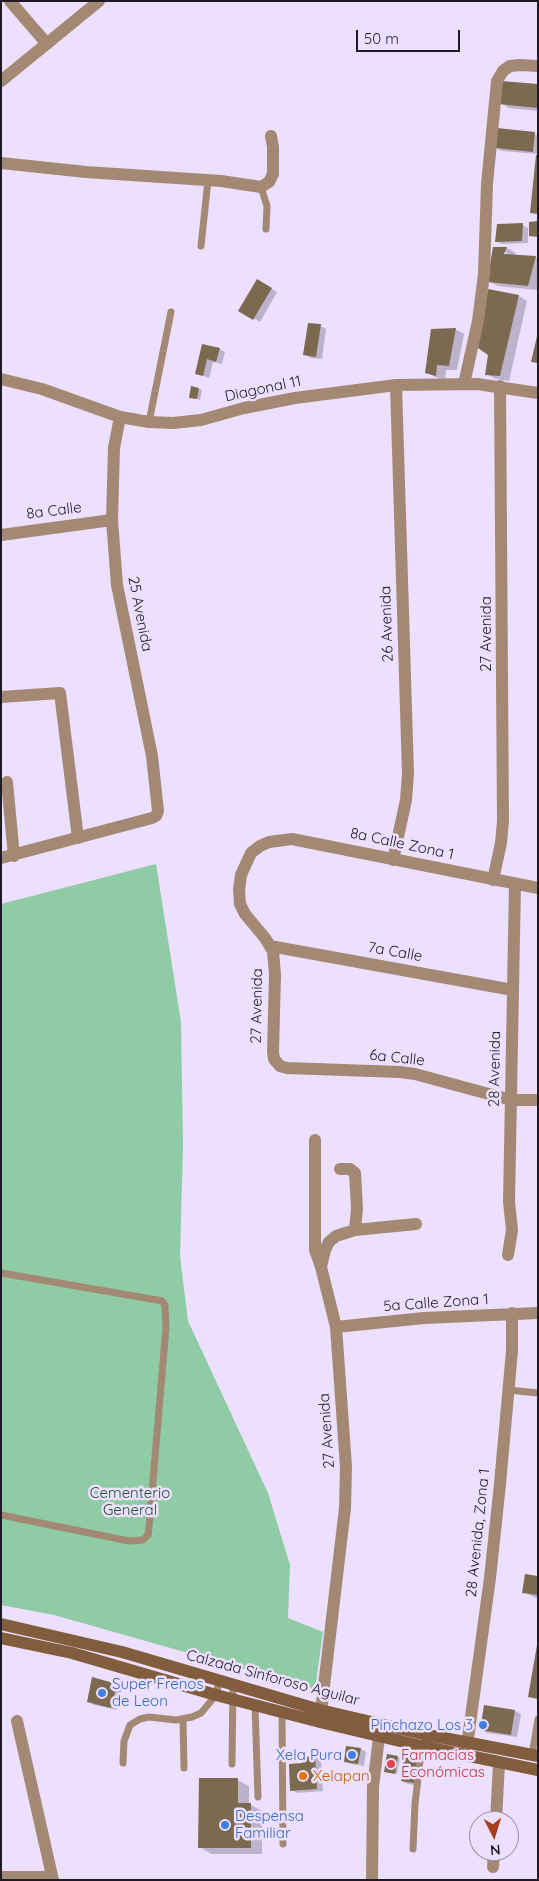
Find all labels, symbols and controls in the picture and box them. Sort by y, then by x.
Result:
scale bar [359,20,463,52]
text: 50 m [364,29,399,48]
street label: Diagonal 11 [223,372,303,406]
street label: 8a Calle [25,499,83,523]
street label: 25 Avenida [124,575,156,653]
street label: 26 Avenida [377,586,397,662]
street label: 27 Avenida [477,596,495,672]
street label: 8a Calle Zona 1 [349,824,455,864]
street label: 7a Calle [366,938,424,966]
street label: 27 Avenida [247,968,267,1044]
street label: 28 Avenida [485,1031,505,1107]
street label: 6a Calle [369,1046,425,1070]
street label: 5a Calle Zona 1 [383,1290,489,1316]
street label: 27 Avenida [315,1393,339,1469]
street label: 28 Avenida, Zona 1 [462,1468,494,1598]
park label: Cementerio General [90,1484,170,1519]
street label: Calzada Sinforoso Aguilar [184,1646,362,1710]
place label: Super Frenos de Leon [112,1675,203,1710]
marker: Super Frenos de Leon [96,1687,108,1699]
place label: Pinchazo Los 3 [371,1716,473,1734]
marker: Pinchazo Los 3 [477,1719,489,1731]
place label: Xela Pura [276,1746,342,1764]
place label: Farmacias Económicas [401,1746,485,1781]
marker: Xela Pura [346,1749,358,1761]
marker: Farmacias Económicas [385,1758,397,1770]
place label: Xelapan [313,1767,370,1785]
marker: Xelapan [297,1770,309,1782]
place label: Despensa Familiar [235,1807,304,1842]
north arrow [469,1811,519,1861]
marker: Despensa Familiar [219,1819,231,1831]
text: N [489,1841,501,1859]

